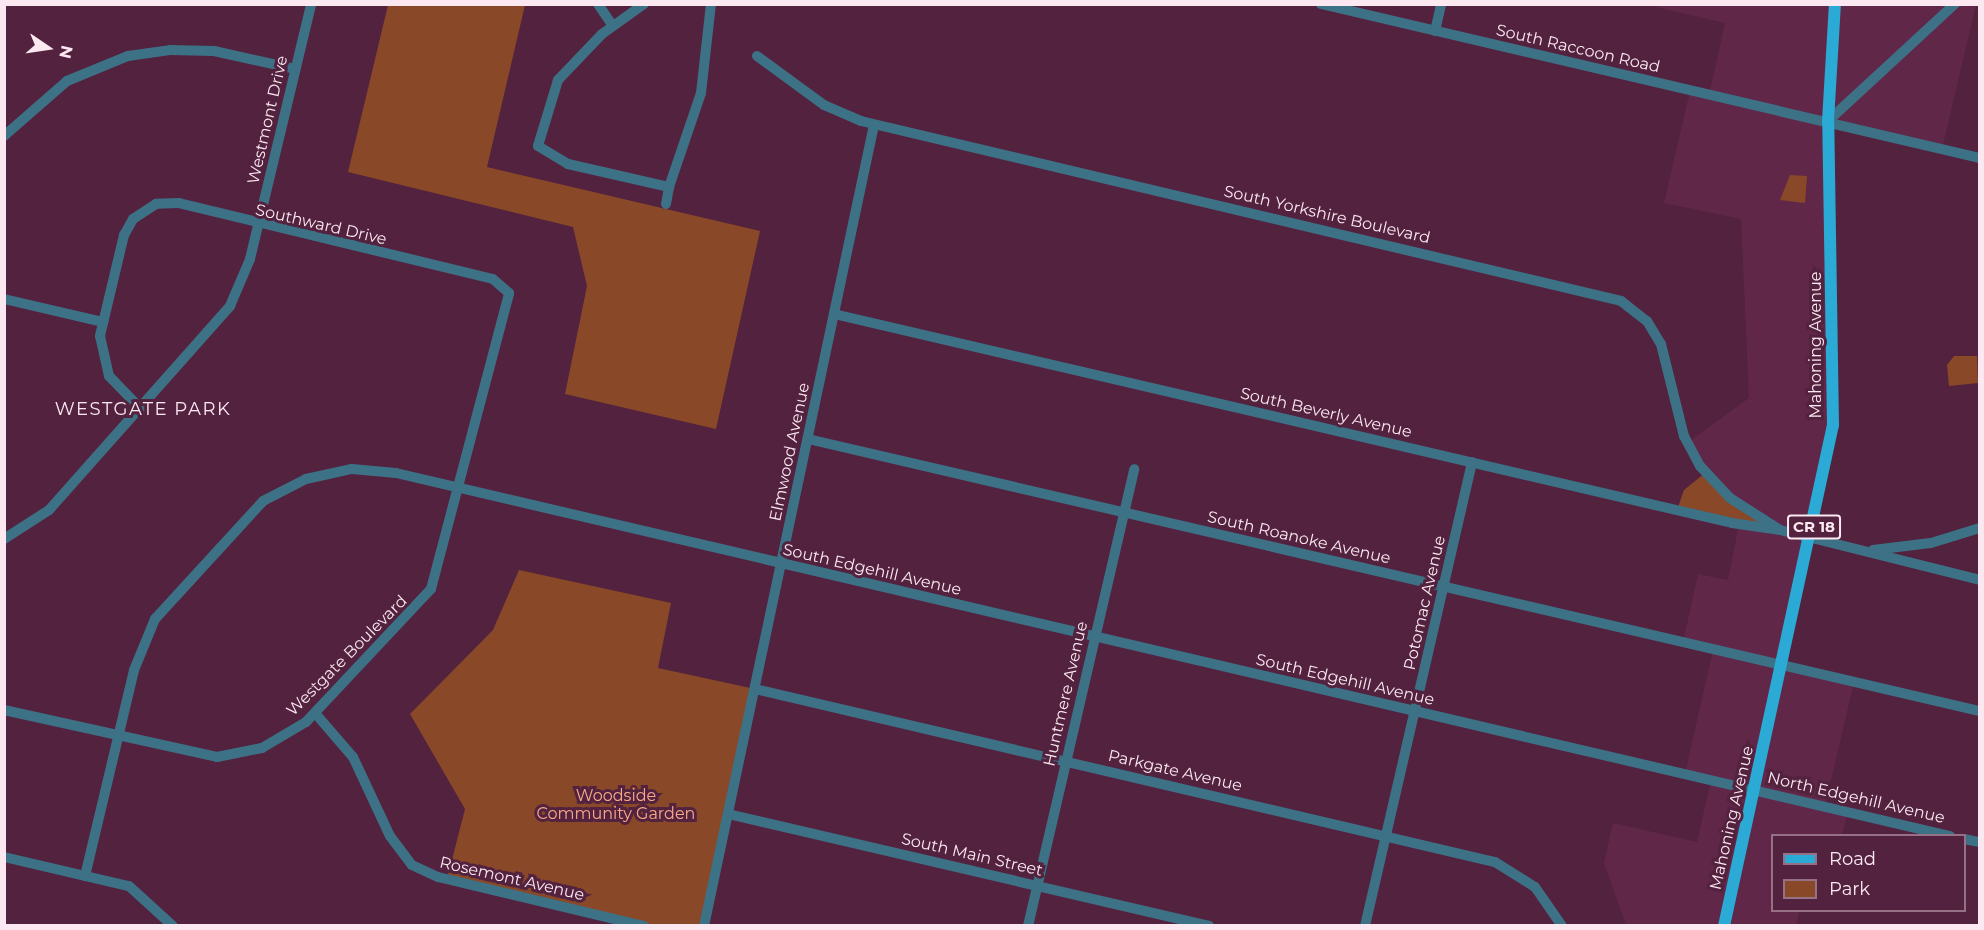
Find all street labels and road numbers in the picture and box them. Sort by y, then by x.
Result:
street label: South Raccoon Road [1494,21,1662,77]
street label: Westmont Drive [244,54,292,186]
street label: South Yorkshire Boulevard [1222,182,1432,248]
street label: Southward Drive [253,201,389,249]
street label: Mahoning Avenue [1806,271,1826,419]
street label: Elmwood Avenue [766,381,814,523]
street label: South Beverly Avenue [1238,384,1414,442]
street label: South Roanoke Avenue [1206,508,1392,568]
road number: CR 18 [1787,515,1841,539]
street label: Potomac Avenue [1400,534,1450,672]
street label: South Edgehill Avenue [781,540,963,600]
street label: Westgate Boulevard [283,592,411,720]
street label: Huntmere Avenue [1040,620,1092,768]
street label: South Edgehill Avenue [1254,650,1436,710]
street label: Mahoning Avenue [1706,744,1758,892]
street label: Parkgate Avenue [1106,746,1244,796]
street label: North Edgehill Avenue [1765,768,1947,828]
street label: South Main Street [899,829,1045,881]
street label: Rosemont Avenue [438,853,586,905]

